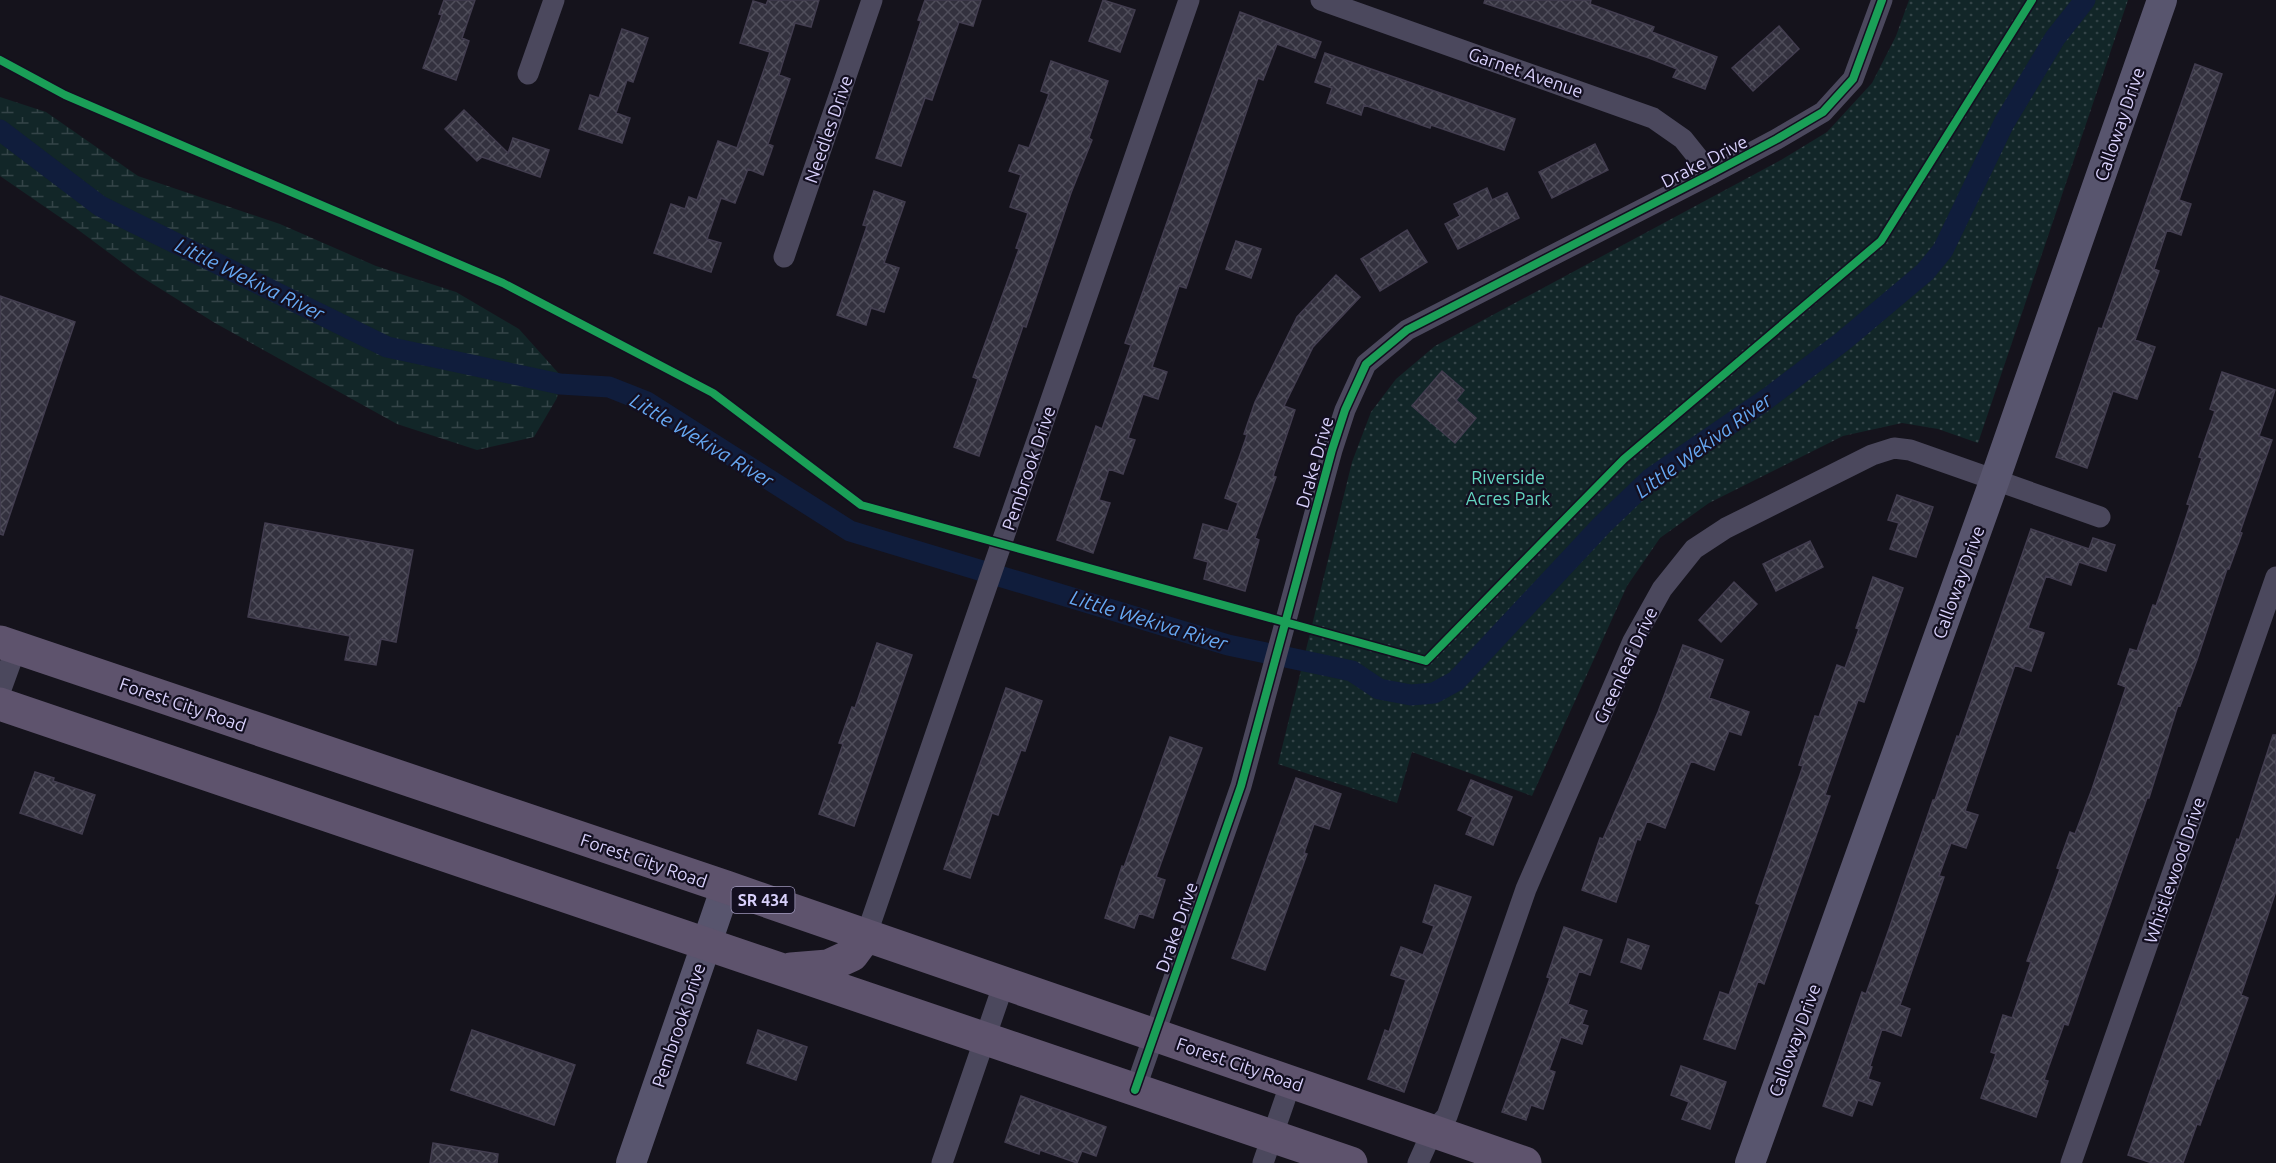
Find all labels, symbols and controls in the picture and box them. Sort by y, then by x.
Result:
street label: Garnet Avenue [1466,43,1586,101]
street label: Calloway Drive [2090,65,2148,183]
street label: Needles Drive [800,73,856,185]
street label: Drake Drive [1658,131,1750,191]
water label: Little Wekiva River [172,233,330,326]
water label: Little Wekiva River [1630,387,1777,502]
water label: Little Wekiva River [626,388,779,493]
street label: Pembrook Drive [997,403,1059,533]
street label: Drake Drive [1291,414,1337,510]
park label: Riverside Acres Park [1466,467,1550,508]
street label: Calloway Drive [1928,523,1988,641]
water label: Little Wekiva River [1068,585,1232,655]
street label: Greenleaf Drive [1589,604,1661,726]
street label: Forest City Road [117,673,249,735]
street label: Whistlewood Drive [2140,794,2208,946]
street label: Forest City Road [578,829,710,891]
street label: Drake Drive [1151,879,1201,975]
road number: SR 434 [732,887,795,913]
street label: Pembrook Drive [647,960,709,1090]
street label: Calloway Drive [1764,981,1824,1099]
street label: Forest City Road [1174,1033,1306,1095]

